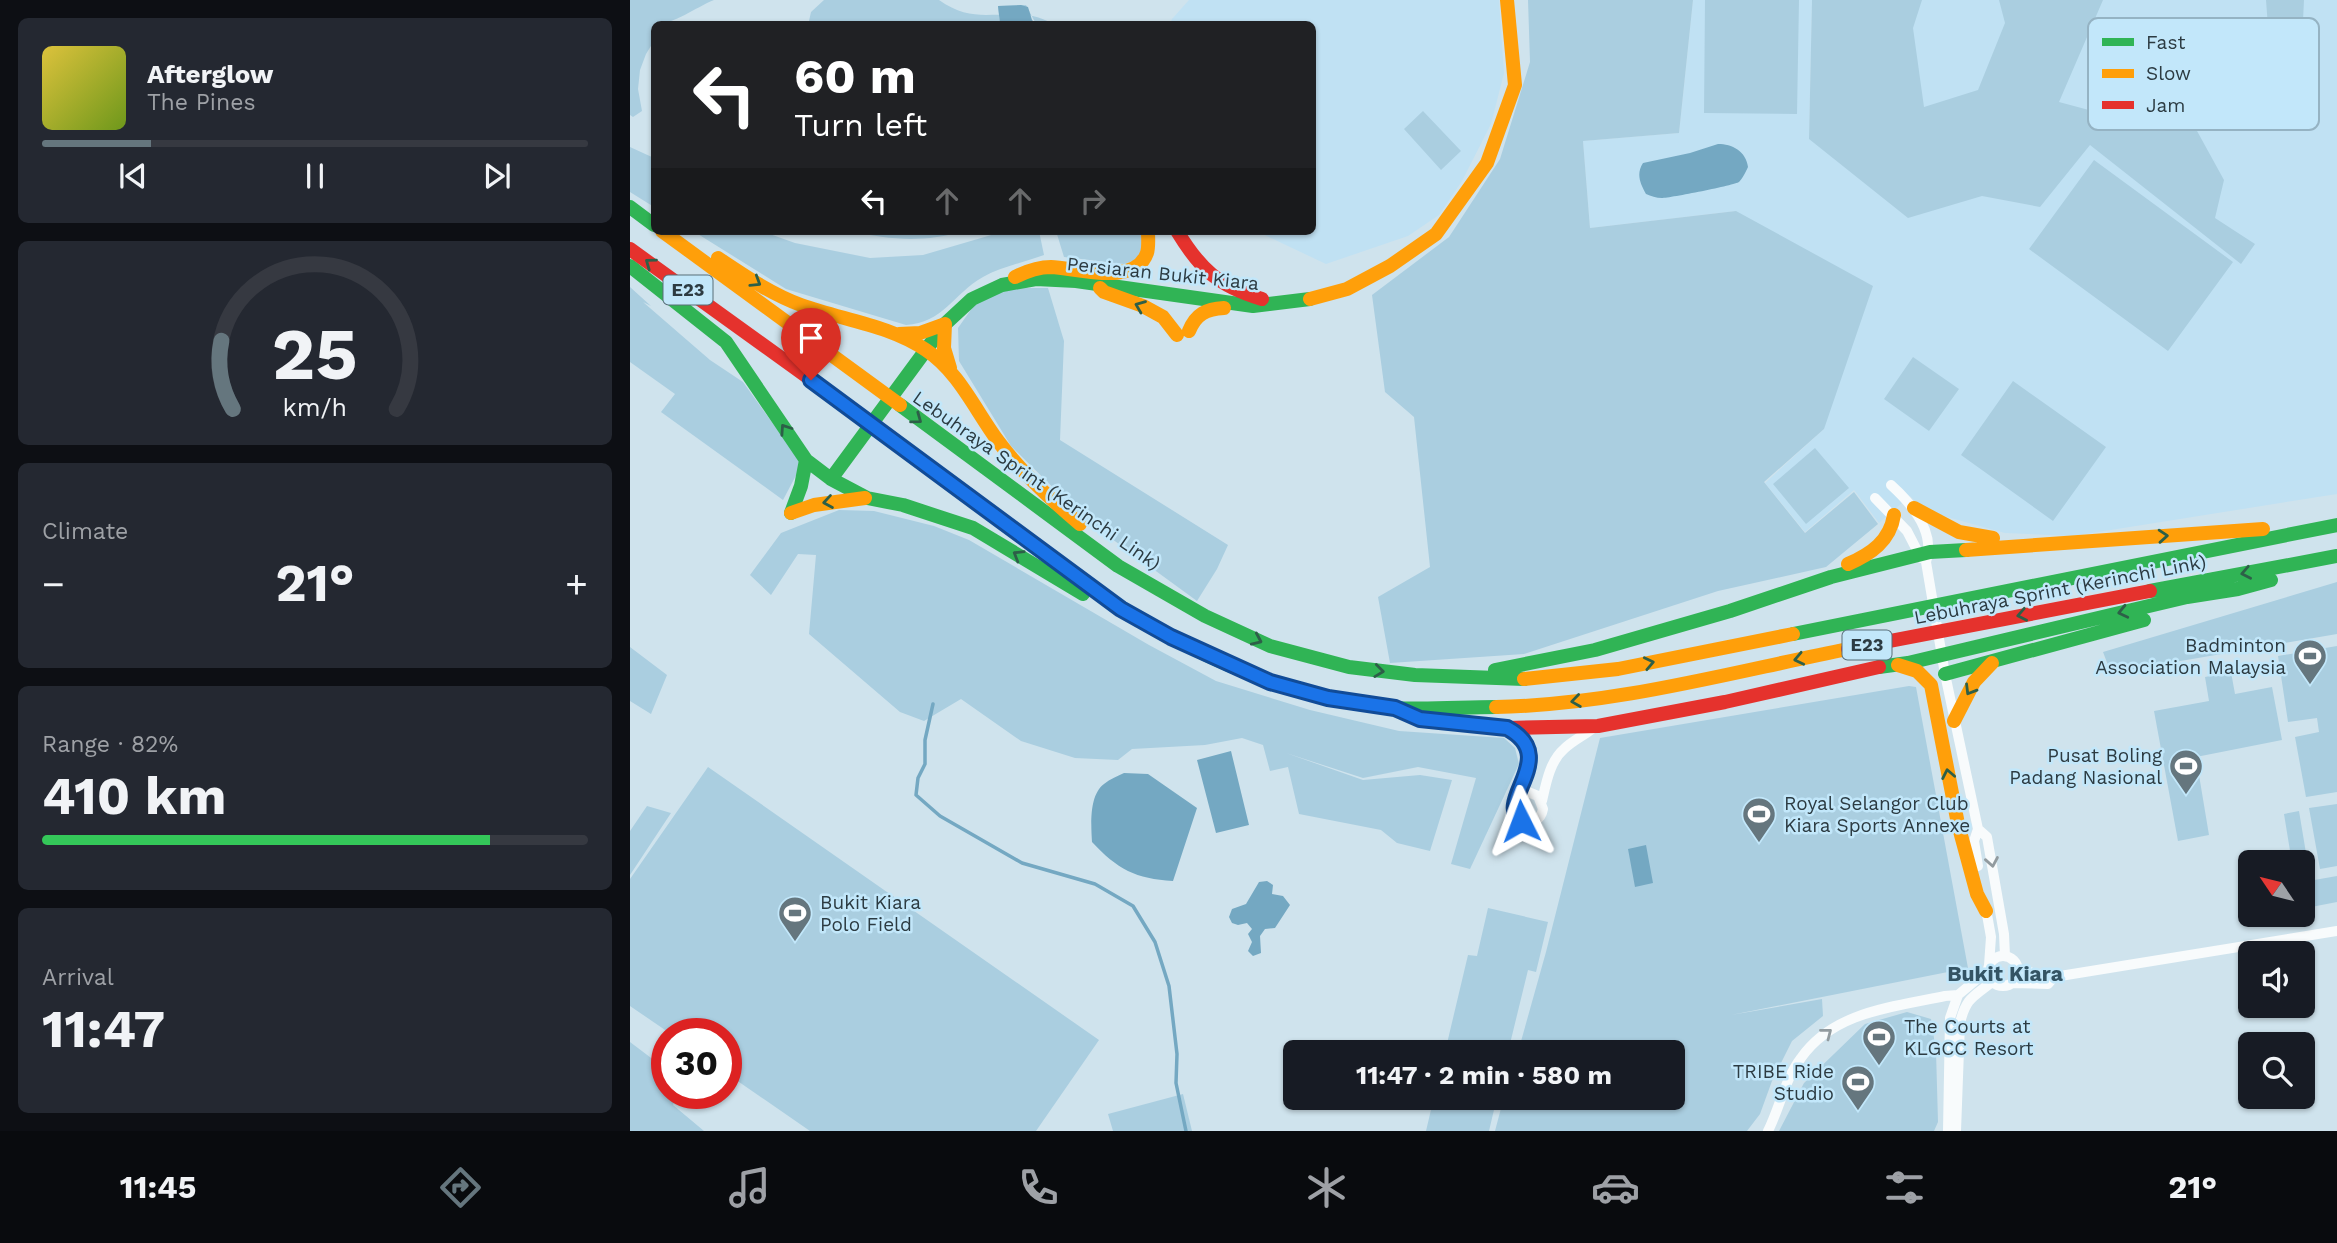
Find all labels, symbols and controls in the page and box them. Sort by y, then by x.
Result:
legend [2088,18,2319,130]
text: Fast [2146,31,2185,54]
text: 60 m [794,47,916,105]
icon: left [679,49,770,140]
text: Afterglow [147,59,273,89]
text: Slow [2146,62,2191,85]
text: The Pines [147,89,256,116]
text: Jam [2146,94,2185,117]
text: Turn left [794,106,927,144]
icon: previous [114,157,152,195]
icon: pause [296,157,334,195]
icon: next [478,157,516,195]
icon: left [855,182,893,220]
icon: ahead [928,182,966,220]
icon: ahead [1001,182,1039,220]
icon: right [1074,182,1112,220]
street label: Persiaran Bukit Kiara [1066,252,1260,295]
one-way arrow [645,259,658,271]
one-way arrow [749,274,762,287]
road number: E23 [664,276,712,304]
one-way arrow [1134,301,1146,315]
pin [781,308,841,380]
text: 25 [272,311,358,397]
icon: arrive [792,319,830,357]
street label: Lebuhraya Sprint (Kerinchi Link) [908,386,1165,575]
text: km/h [283,393,347,422]
one-way arrow [909,411,922,423]
one-way arrow [780,424,793,437]
one-way arrow [822,494,834,509]
text: Climate [42,518,128,545]
one-way arrow [2157,529,2168,544]
one-way arrow [1013,550,1026,563]
street label: Lebuhraya Sprint (Kerinchi Link) [1912,550,2208,629]
text: 21° [275,553,355,614]
text: − [42,562,65,606]
text: + [565,562,588,606]
one-way arrow [2240,565,2252,580]
one-way arrow [2117,604,2129,618]
one-way arrow [2016,607,2028,622]
road number: E23 [1842,630,1892,660]
one-way arrow [1250,632,1263,646]
place label: Badminton Association Malaysia [2095,634,2286,679]
sports icon: Badminton Association Malaysia [2291,637,2329,686]
one-way arrow [1793,650,1805,665]
one-way arrow [1643,656,1655,671]
one-way arrow [1373,663,1385,678]
one-way arrow [1966,682,1979,695]
one-way arrow [1570,693,1581,708]
text: Range · 82% [42,731,178,758]
place label: Pusat Boling Padang Nasional [2009,744,2163,789]
sports icon: Pusat Boling Padang Nasional [2167,747,2205,796]
text: 410 km [42,766,226,827]
one-way arrow [1942,768,1957,780]
position arrow [1484,784,1558,858]
place label: Royal Selangor Club Kiara Sports Annexe [1784,792,1970,837]
sports icon: Royal Selangor Club Kiara Sports Annexe [1740,795,1778,844]
north arrow [2238,850,2315,928]
map controls [2238,850,2315,1109]
one-way arrow [1983,855,1998,867]
place label: Bukit Kiara Polo Field [820,891,921,936]
sports icon: Bukit Kiara Polo Field [776,894,814,943]
button: sound [2238,941,2315,1018]
district label: Bukit Kiara [1947,961,2064,986]
text: Arrival [42,964,114,991]
text: 11:47 [42,999,165,1060]
place label: The Courts at KLGCC Resort [1904,1015,2034,1060]
speed limit sign: 30 [651,1018,742,1109]
sports icon: The Courts at KLGCC Resort [1860,1018,1898,1067]
one-way arrow [1820,1028,1832,1041]
button: search [2238,1032,2315,1109]
text: 11:47 · 2 min · 580 m [1356,1060,1612,1090]
place label: TRIBE Ride Studio [1733,1060,1834,1105]
sports icon: TRIBE Ride Studio [1839,1063,1877,1112]
icon: directions [436,1163,485,1212]
icon: music [725,1163,774,1212]
icon: phone [1014,1163,1063,1212]
icon: climate [1302,1163,1351,1212]
icon: car [1591,1163,1640,1212]
icon: filters [1880,1163,1929,1212]
text: 11:45 [120,1168,196,1206]
text: 21° [2168,1168,2217,1206]

